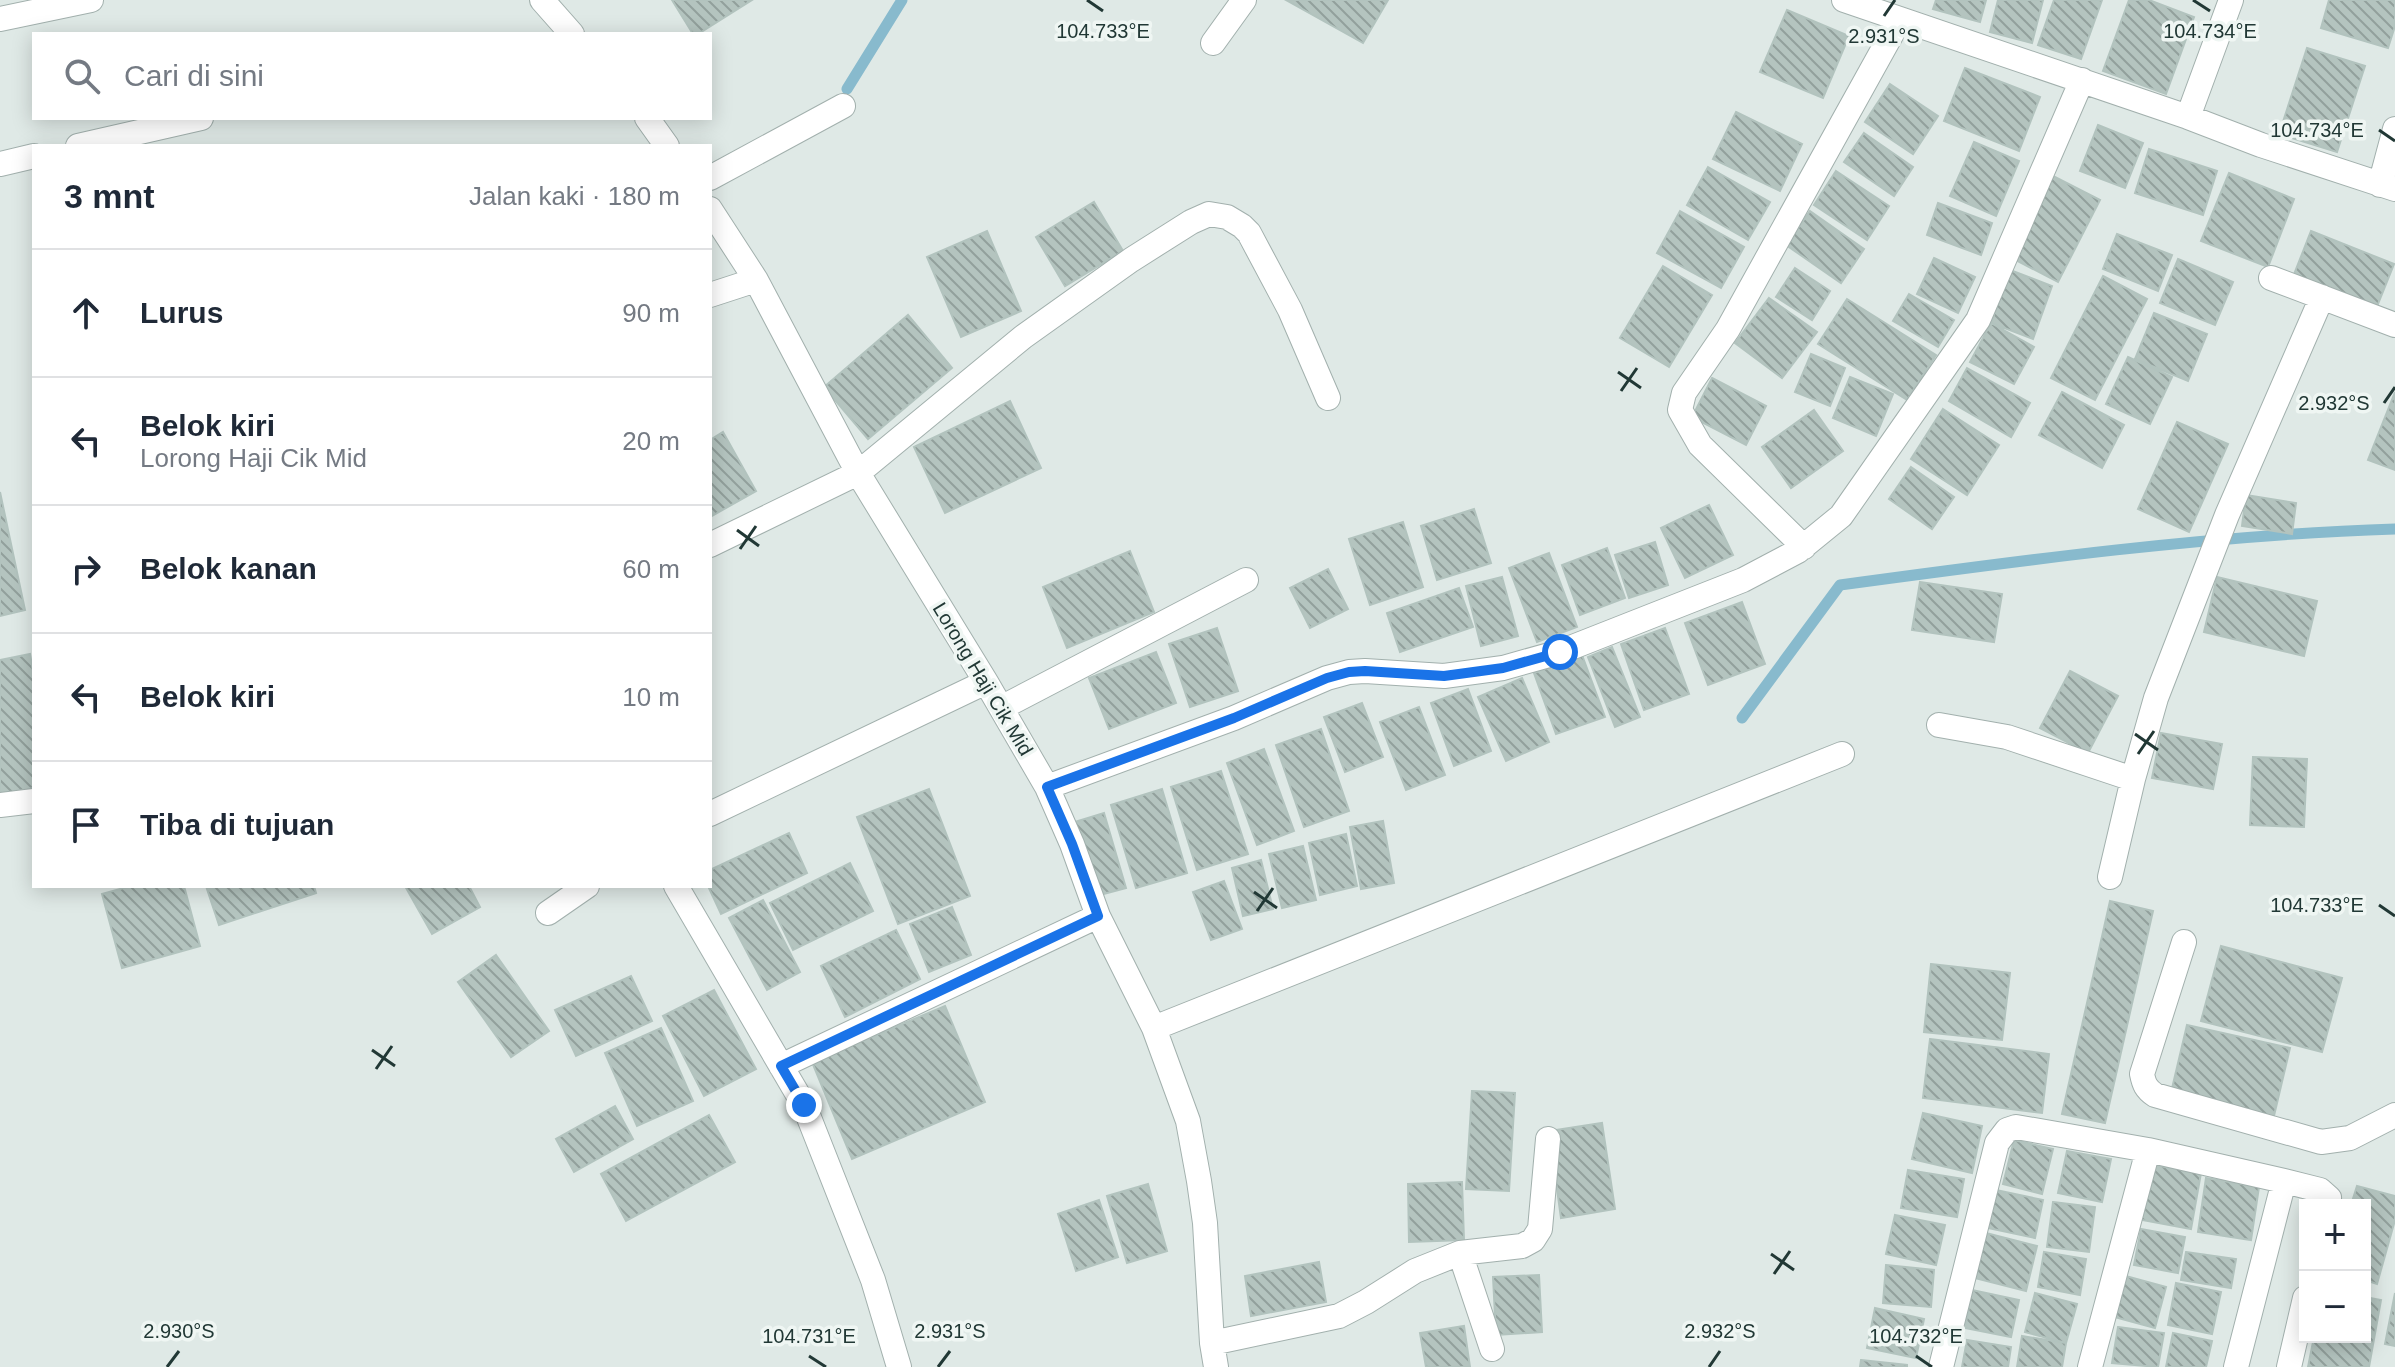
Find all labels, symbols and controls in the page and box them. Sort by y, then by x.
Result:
text: 104.733°E [1056,20,1150,42]
text: 104.734°E [2163,20,2257,42]
text: 2.931°S [1848,25,1920,47]
search box [32,32,712,120]
icon: search [60,54,104,98]
text: Cari di sini [124,59,264,92]
text: 104.734°E [2270,119,2364,141]
text: 3 mnt [64,177,155,215]
text: Jalan kaki · 180 m [469,181,680,211]
icon: ahead [64,291,108,335]
text: Lurus [140,296,223,329]
text: 90 m [622,298,680,328]
text: 2.932°S [2298,392,2370,414]
text: Belok kiri [140,409,275,442]
icon: left [64,419,108,463]
text: 20 m [622,426,680,456]
text: Lorong Haji Cik Mid [140,443,367,473]
icon: right [64,547,108,591]
text: Belok kanan [140,552,317,585]
text: 60 m [622,554,680,584]
street label: Lorong Haji Cik Mid [929,599,1037,759]
route start [1542,634,1578,670]
icon: left [64,675,108,719]
text: Belok kiri [140,680,275,713]
text: 10 m [622,682,680,712]
icon: arrive [64,803,108,847]
text: Tiba di tujuan [140,808,334,841]
text: 104.733°E [2270,894,2364,916]
route end [786,1087,822,1123]
map controls [2299,1199,2371,1343]
button: + [2299,1199,2371,1271]
button: − [2299,1271,2371,1343]
text: 2.930°S [143,1320,215,1342]
text: 2.931°S [914,1320,986,1342]
text: 2.932°S [1684,1320,1756,1342]
text: 104.731°E [762,1325,856,1347]
text: 104.732°E [1869,1325,1963,1347]

